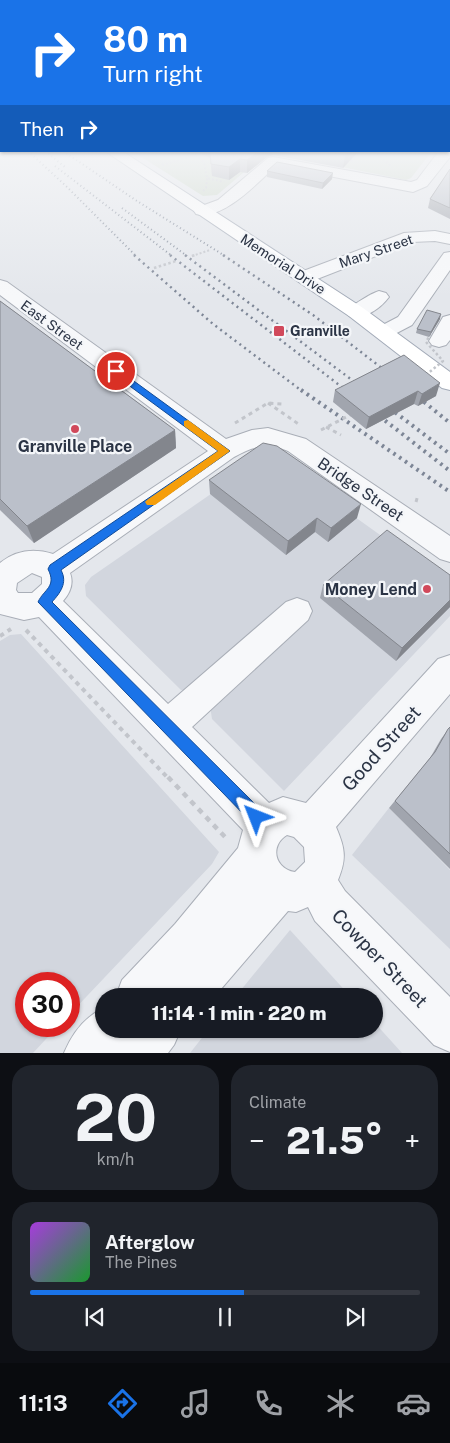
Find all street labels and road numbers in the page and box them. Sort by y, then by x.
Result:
street label: Memorial Drive [238,231,329,297]
street label: Mary Street [337,231,415,271]
street label: East Street [18,297,86,353]
street label: Bridge Street [314,454,407,525]
street label: Good Street [337,701,425,795]
street label: Cowper Street [328,904,432,1012]

